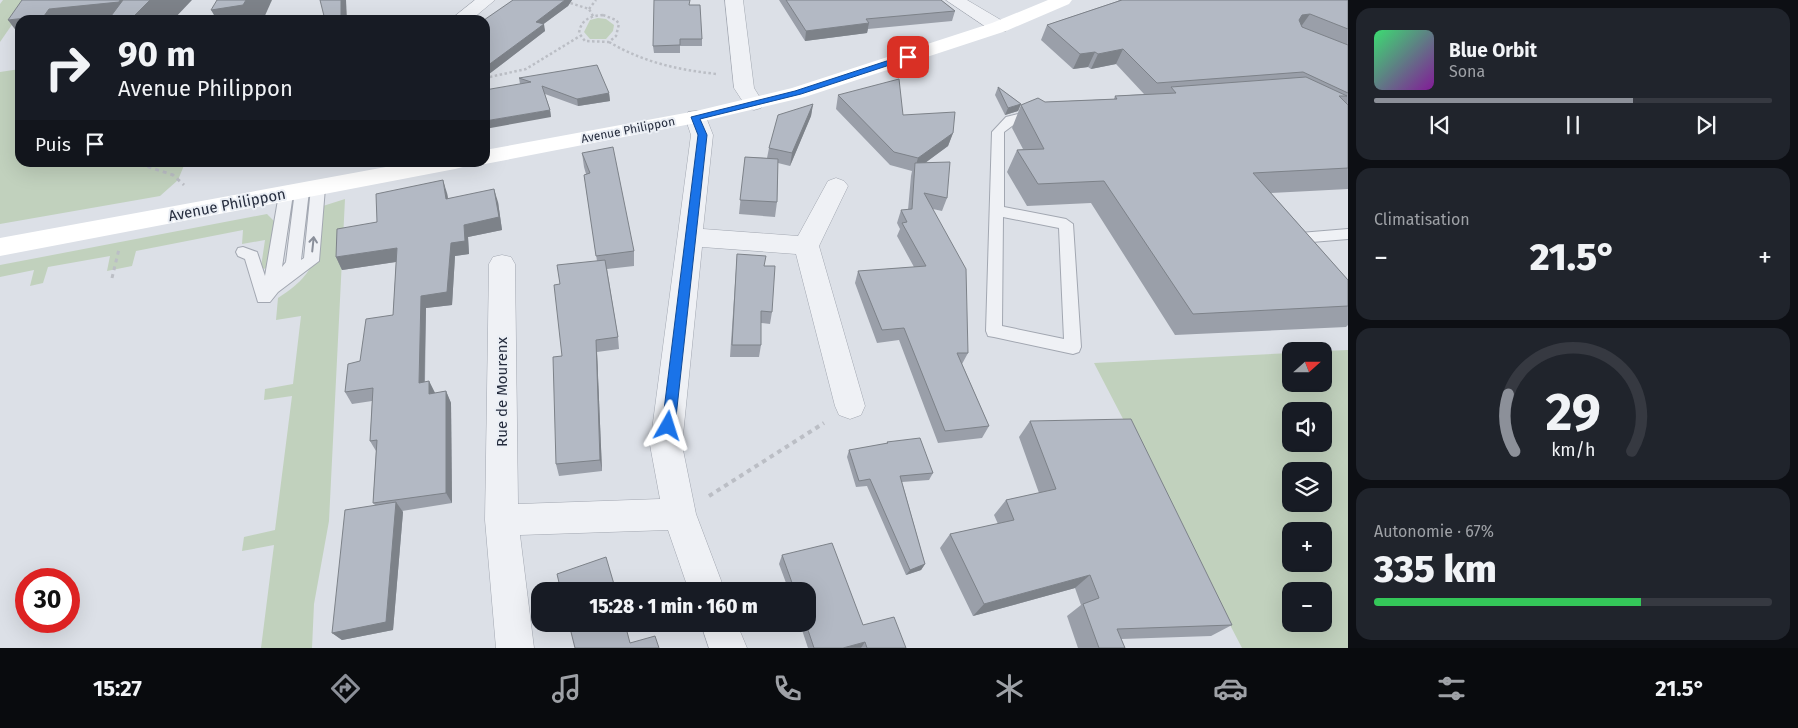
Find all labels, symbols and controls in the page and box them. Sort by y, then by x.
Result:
text: 90 m [118,33,196,75]
icon: right [35,35,100,100]
pin [887,36,929,78]
text: Blue Orbit [1449,39,1537,62]
icon: arrive [894,43,922,71]
text: Sona [1449,62,1485,81]
text: Avenue Philippon [118,75,293,102]
icon: previous [1426,111,1454,139]
icon: pause [1559,111,1587,139]
icon: next [1692,111,1720,139]
street label: Avenue Philippon [580,114,676,146]
icon: arrive [81,130,109,158]
text: Puis [35,133,71,156]
street label: Avenue Philippon [167,185,287,225]
text: Climatisation [1374,210,1470,229]
text: 21.5° [1530,234,1616,280]
one-way arrow [308,236,318,252]
text: − [1374,241,1388,274]
text: + [1758,241,1772,274]
street label: Rue de Mourenx [493,336,511,447]
north arrow [1282,342,1332,392]
map controls [1282,342,1332,632]
text: 29 [1545,381,1601,444]
position arrow [641,399,693,451]
button: sound [1282,402,1332,452]
text: km/h [1551,439,1595,461]
button: layers [1282,462,1332,512]
button: + [1282,522,1332,572]
text: Autonomie · 67% [1374,522,1494,541]
text: 335 km [1374,546,1497,592]
speed limit sign: 30 [15,568,80,633]
button: − [1282,582,1332,632]
text: 15:28 · 1 min · 160 m [589,595,758,618]
icon: directions [328,671,363,706]
icon: music [549,671,584,706]
icon: phone [770,671,805,706]
icon: climate [992,671,1027,706]
icon: car [1213,671,1248,706]
icon: filters [1434,671,1469,706]
text: 15:27 [93,675,142,702]
text: 21.5° [1655,675,1705,702]

